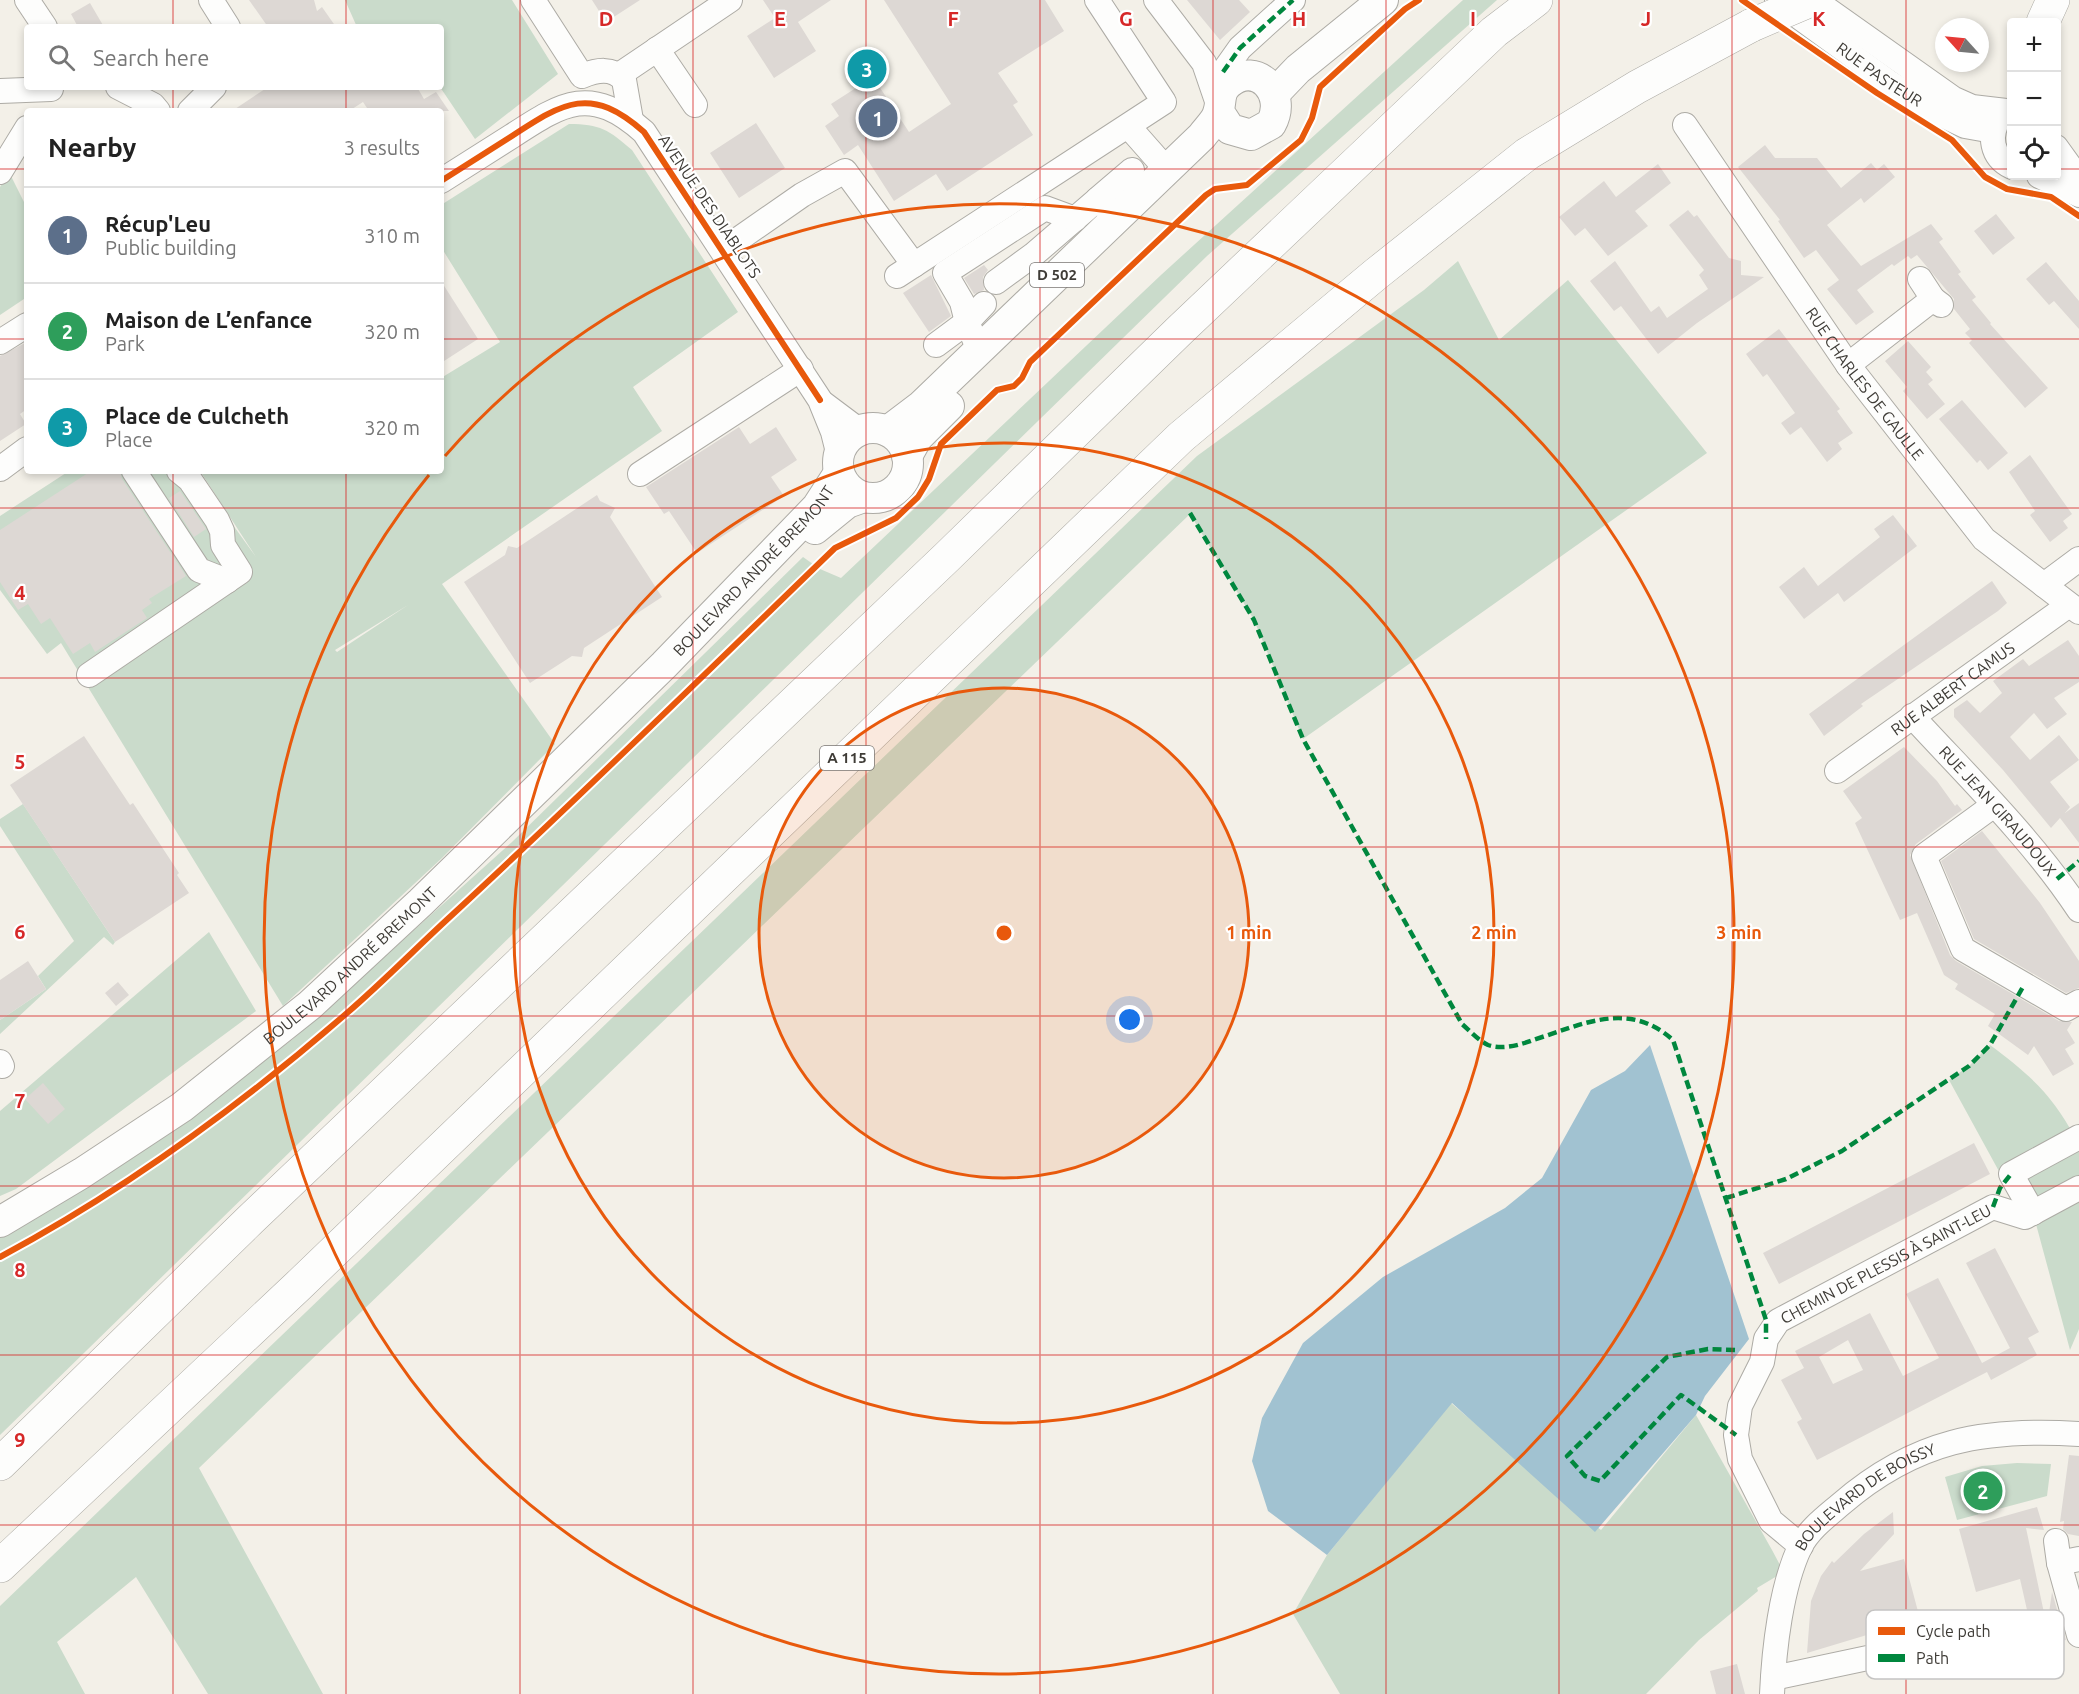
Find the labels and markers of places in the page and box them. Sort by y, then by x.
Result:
pin: 3 [848,46,886,92]
pin: 1 [858,96,898,140]
centre of rings [994,923,1014,943]
pin: 2 [1964,1468,2002,1514]

